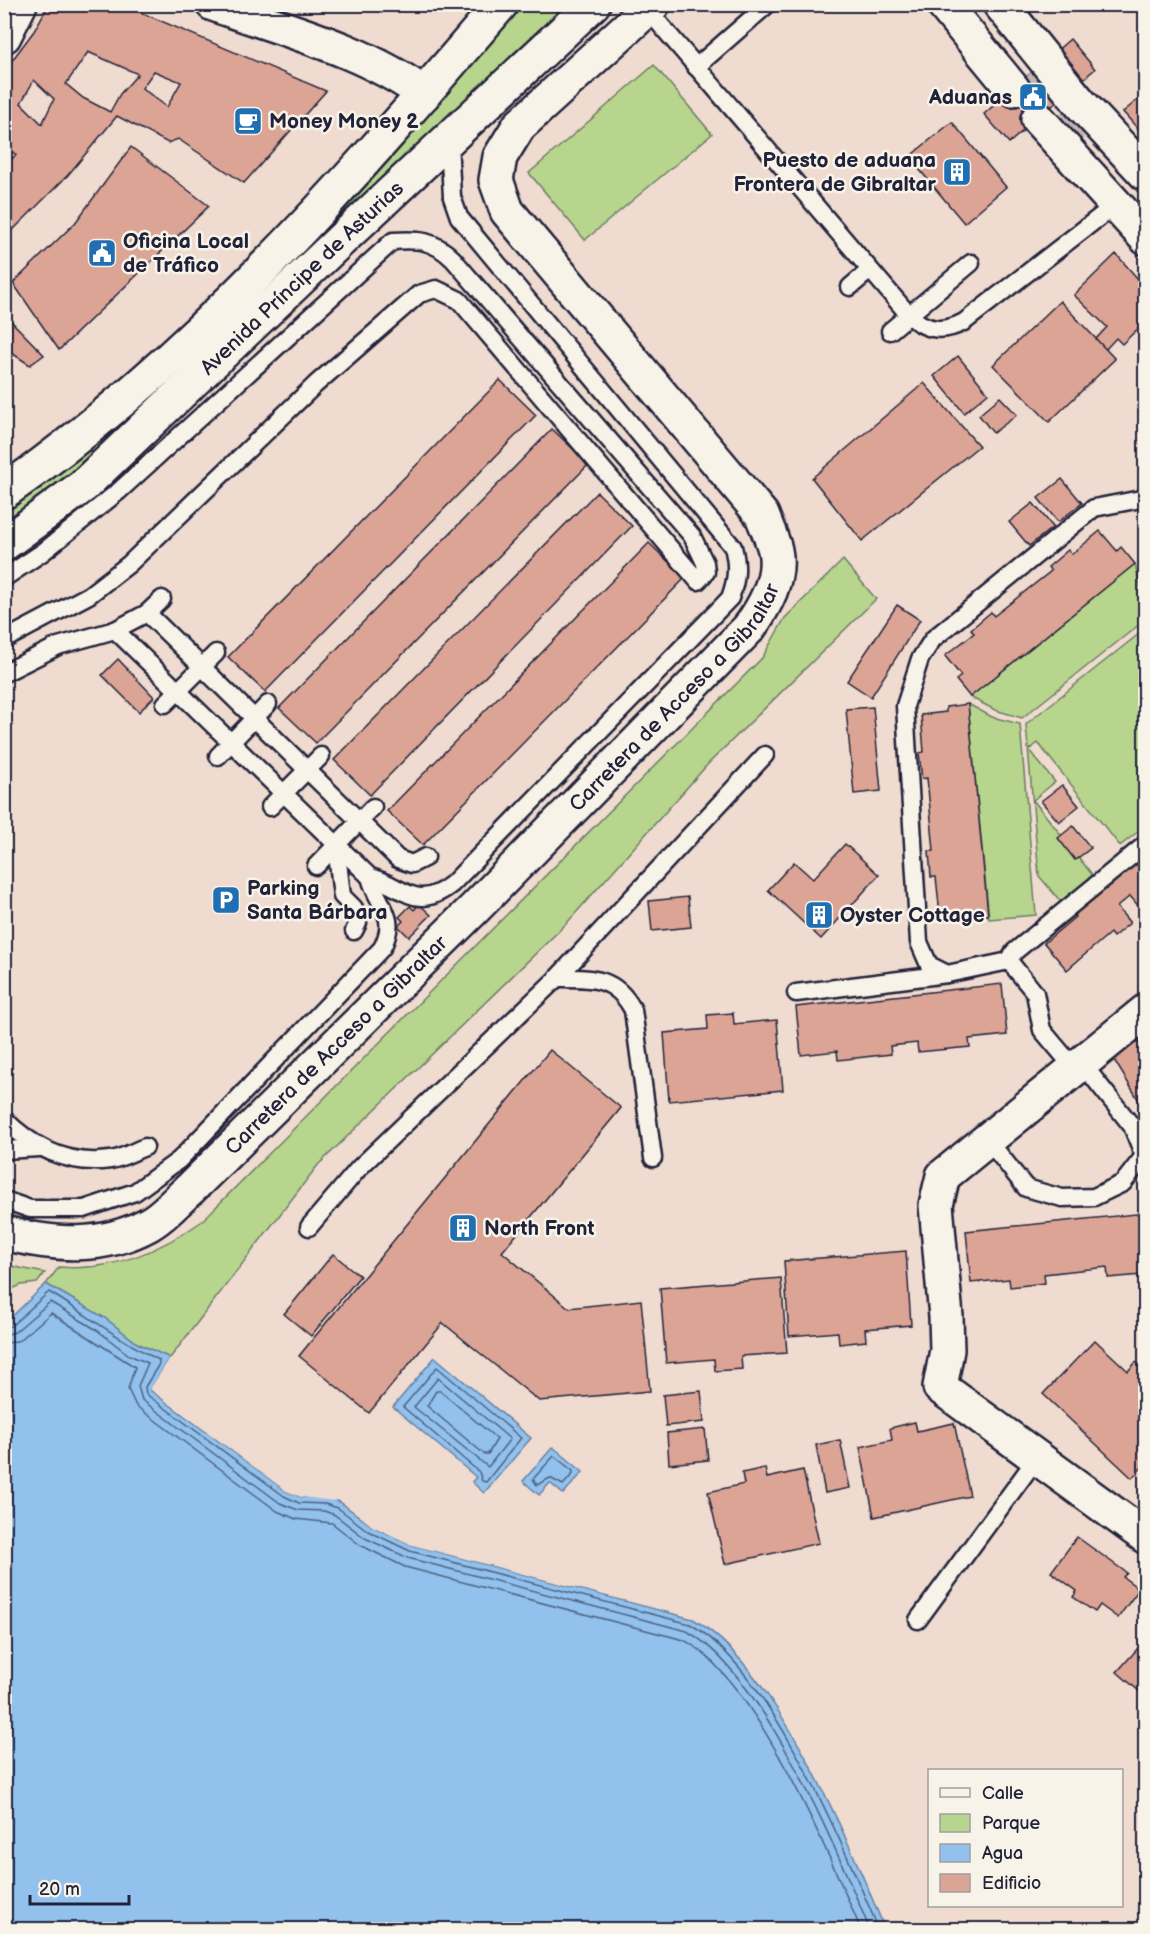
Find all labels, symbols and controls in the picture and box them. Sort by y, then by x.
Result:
public building icon: Aduanas [1017,81,1049,113]
place label: Aduanas [928,85,1012,110]
cafe icon: Money Money 2 [232,105,264,137]
place label: Money Money 2 [269,109,419,134]
place label: Puesto de aduana Frontera de Gibraltar [733,148,937,197]
building icon: Puesto de aduana Frontera de Gibraltar [941,156,973,188]
street label: Avenida Príncipe de Asturias [195,176,408,380]
place label: Oficina Local de Tráfico [123,229,249,278]
public building icon: Oficina Local de Tráfico [86,237,118,269]
street label: Carretera de Acceso a Gibraltar [564,580,785,817]
place label: Parking Santa Bárbara [247,876,388,925]
parking icon: Parking Santa Bárbara [210,884,242,916]
building icon: Oyster Cottage [803,899,835,931]
place label: Oyster Cottage [840,903,985,928]
street label: Carretera de Acceso a Gibraltar [220,930,452,1160]
building icon: North Front [447,1212,479,1244]
place label: North Front [484,1216,595,1241]
legend [928,1769,1123,1907]
text: Calle [982,1783,1024,1804]
text: Parque [982,1813,1040,1834]
text: Agua [982,1843,1023,1864]
scale bar [30,1868,129,1906]
text: Edificio [982,1873,1041,1894]
text: 20 m [39,1879,80,1900]

